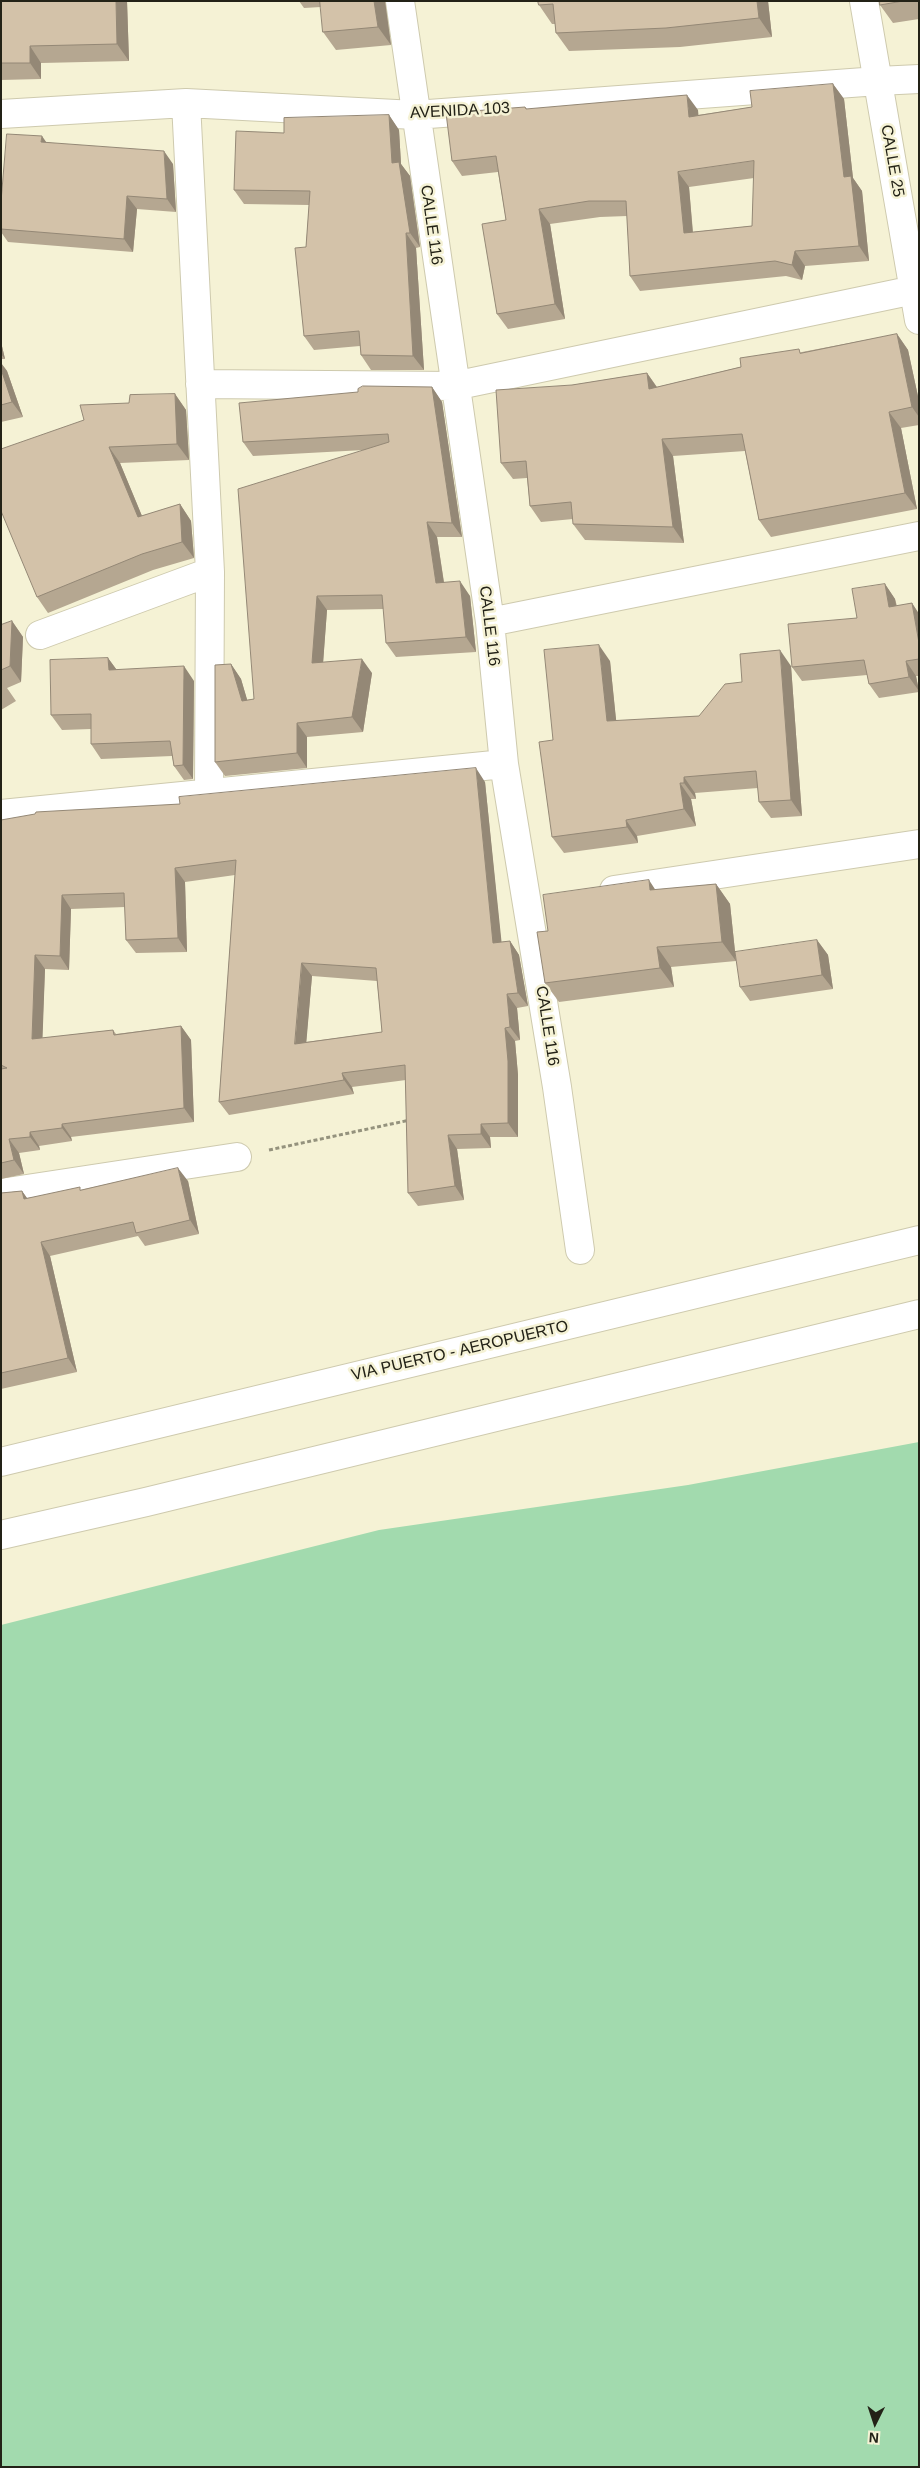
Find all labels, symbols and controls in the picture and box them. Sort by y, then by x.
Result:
street label: AVENIDA 103 [409,99,511,123]
street label: CALLE 25 [876,123,908,199]
street label: CALLE 116 [416,184,446,266]
street label: CALLE 116 [475,585,503,667]
street label: CALLE 116 [531,985,563,1067]
street label: VIA PUERTO - AEROPUERTO [350,1317,570,1385]
north arrow [850,2398,900,2448]
text: N [868,2430,880,2446]

